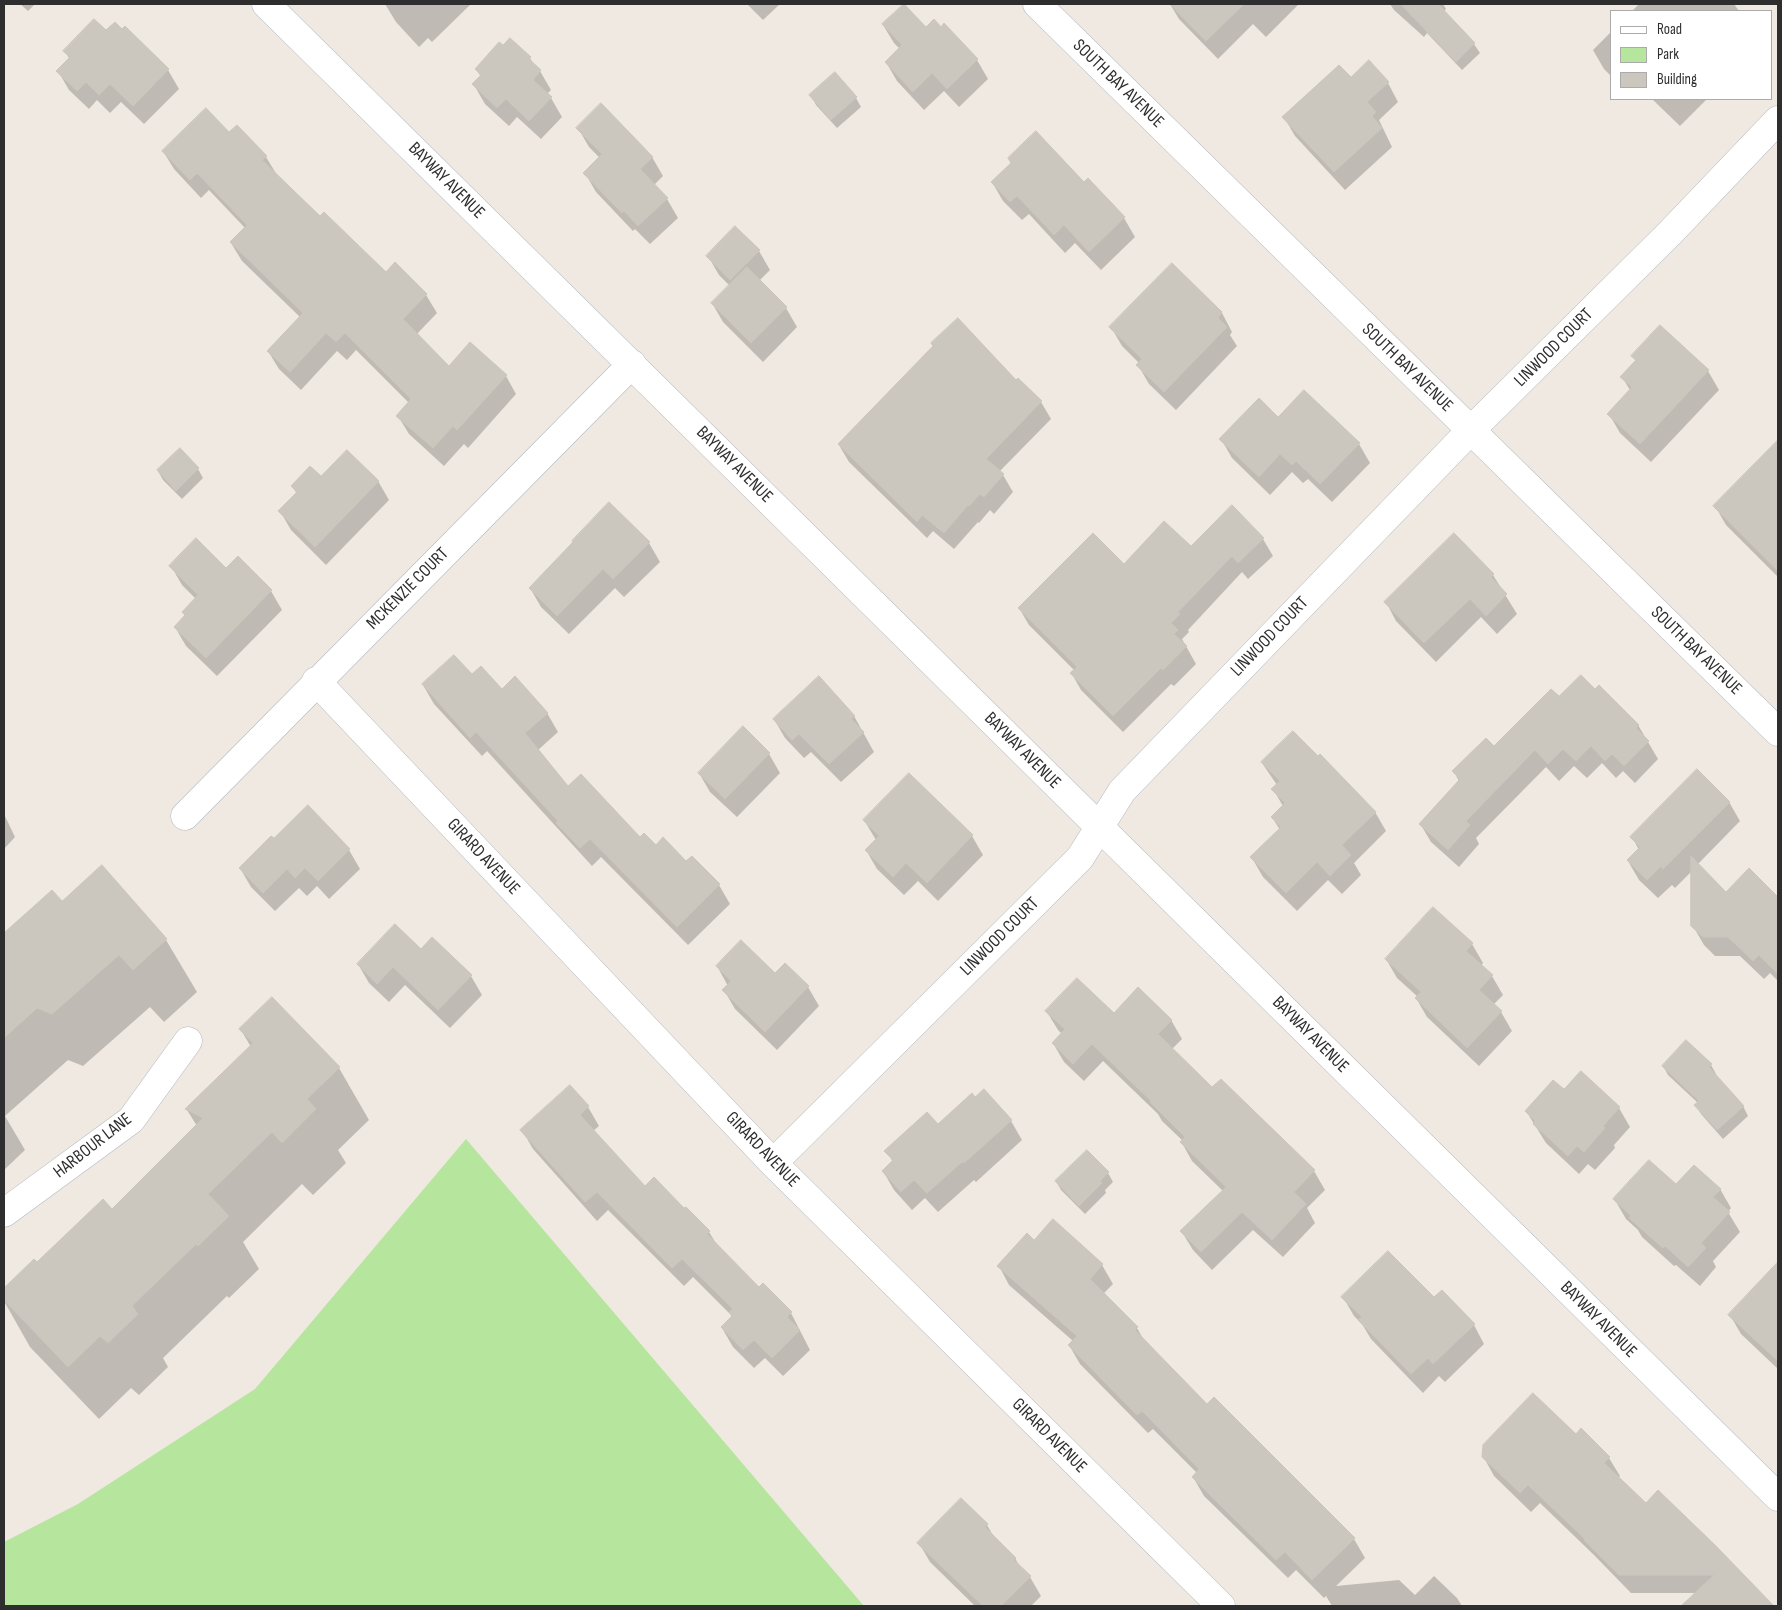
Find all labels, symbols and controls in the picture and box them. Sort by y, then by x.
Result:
legend [1610,10,1772,100]
text: Road [1657,20,1682,39]
street label: SOUTH BAY AVENUE [1068,35,1168,133]
text: Park [1657,45,1679,64]
text: Building [1657,70,1697,89]
street label: BAYWAY AVENUE [403,138,489,224]
street label: LINWOOD COURT [1510,304,1598,392]
street label: SOUTH BAY AVENUE [1357,319,1457,417]
street label: BAYWAY AVENUE [691,422,777,508]
street label: MCKENZIE COURT [362,543,454,635]
street label: LINWOOD COURT [1227,593,1313,681]
street label: SOUTH BAY AVENUE [1646,602,1746,700]
street label: BAYWAY AVENUE [979,708,1065,794]
street label: GIRARD AVENUE [442,814,524,900]
street label: LINWOOD COURT [956,893,1044,981]
street label: BAYWAY AVENUE [1267,992,1353,1078]
street label: GIRARD AVENUE [721,1108,803,1192]
street label: HARBOUR LANE [50,1109,136,1183]
street label: BAYWAY AVENUE [1555,1277,1641,1363]
street label: GIRARD AVENUE [1007,1394,1091,1478]

